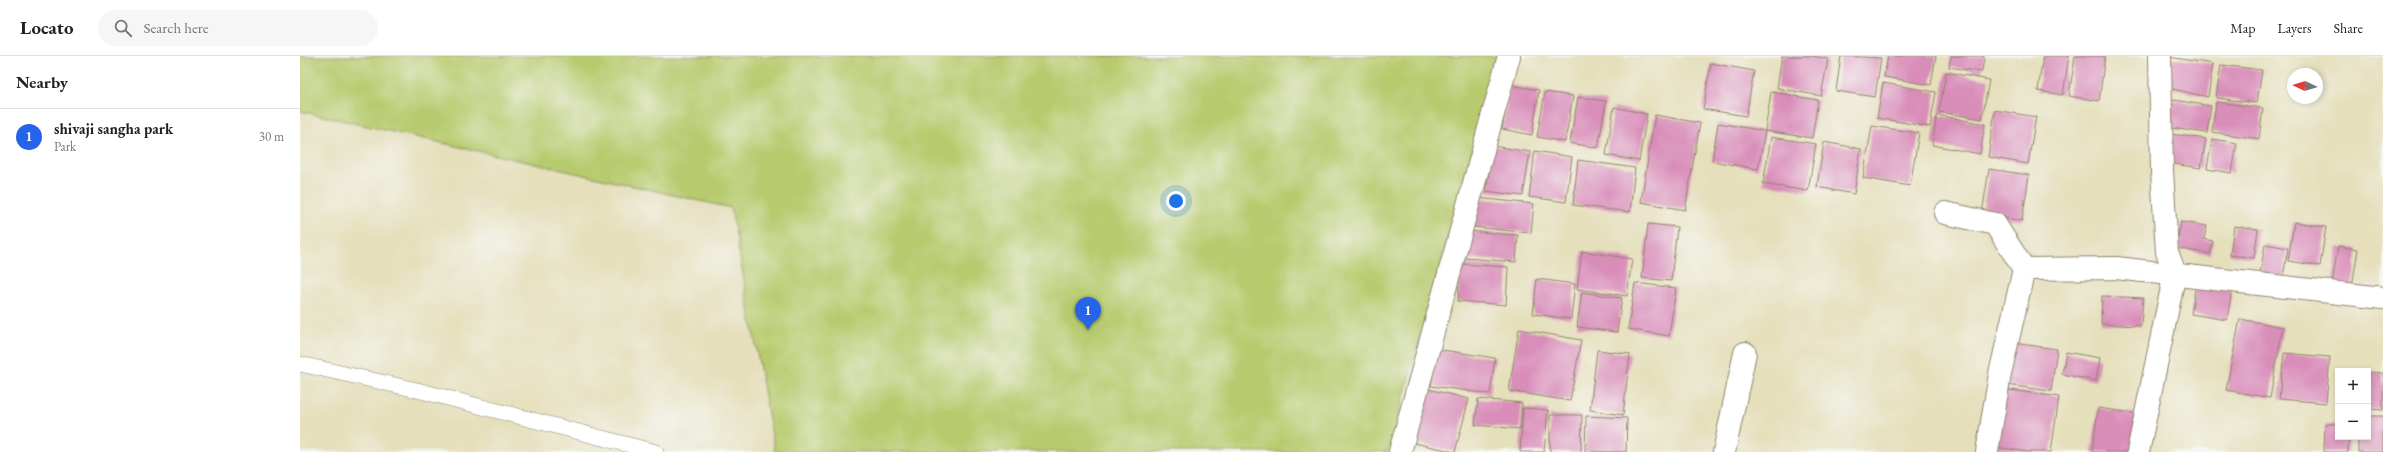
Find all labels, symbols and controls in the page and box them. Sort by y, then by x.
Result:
search box [98,10,378,46]
text: Locato [20,15,74,40]
icon: search [112,17,134,39]
text: Search here [144,18,209,37]
text: Map [2230,19,2255,37]
text: Layers [2277,19,2312,37]
text: Share [2334,19,2363,37]
north arrow [2287,68,2323,104]
text: Nearby [16,71,68,93]
text: shivaji sangha park [54,119,173,138]
text: 1 [26,128,32,145]
text: 30 m [259,128,284,145]
text: Park [54,138,76,155]
your location [1166,191,1186,211]
pin: 1 [1075,297,1101,330]
map controls [2335,368,2371,440]
button: + [2335,368,2371,404]
button: − [2335,404,2371,440]

